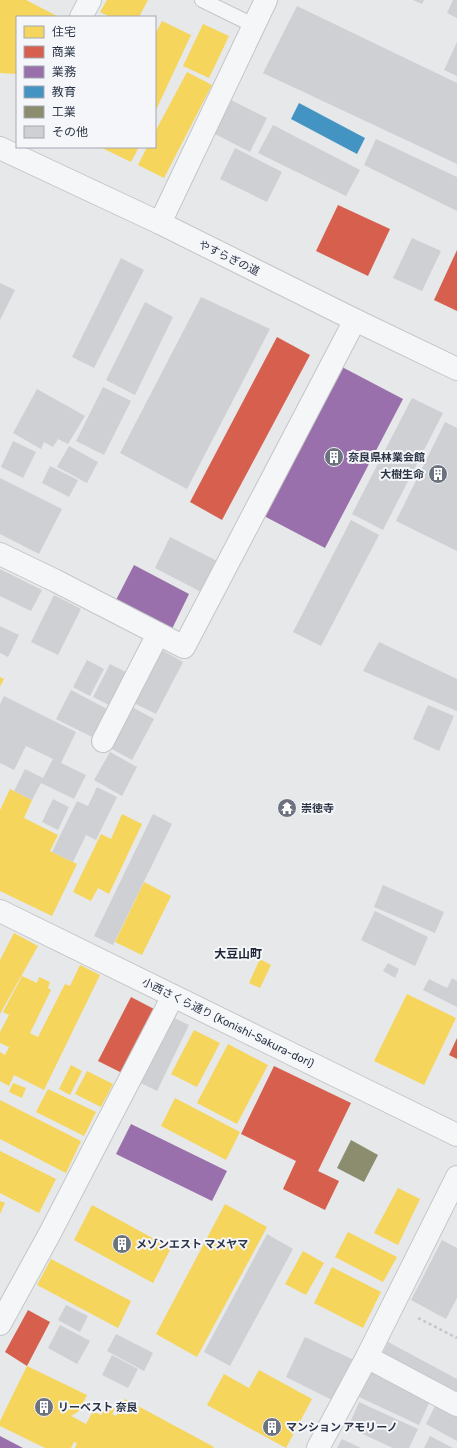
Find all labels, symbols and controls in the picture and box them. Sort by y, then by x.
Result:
legend [16,16,156,148]
text: 住宅 [52,25,76,39]
text: 商業 [52,45,76,59]
text: 業務 [52,65,76,79]
text: 教育 [52,85,76,99]
text: 工業 [52,105,76,119]
text: その他 [52,125,88,139]
street label: やすらぎの道 [196,238,262,278]
building icon: 奈良県林業会館 [323,446,345,468]
place label: 奈良県林業会館 [348,451,425,464]
building icon: 大樹生命 [427,463,449,485]
place label: 大樹生命 [380,468,424,481]
temple icon: 崇徳寺 [276,797,298,819]
place label: 崇徳寺 [301,802,334,815]
district label: 大豆山町 [214,947,262,961]
street label: 小西さくら通り (Konishi-Sakura-dori) [140,976,316,1071]
building icon: メゾンエスト マメヤマ [111,1233,133,1255]
place label: メゾンエスト マメヤマ [136,1238,248,1251]
building icon: リーベスト 奈良 [33,1396,55,1418]
place label: リーベスト 奈良 [58,1401,138,1414]
building icon: マンション アモリーノ [261,1416,283,1438]
place label: マンション アモリーノ [286,1421,398,1434]

